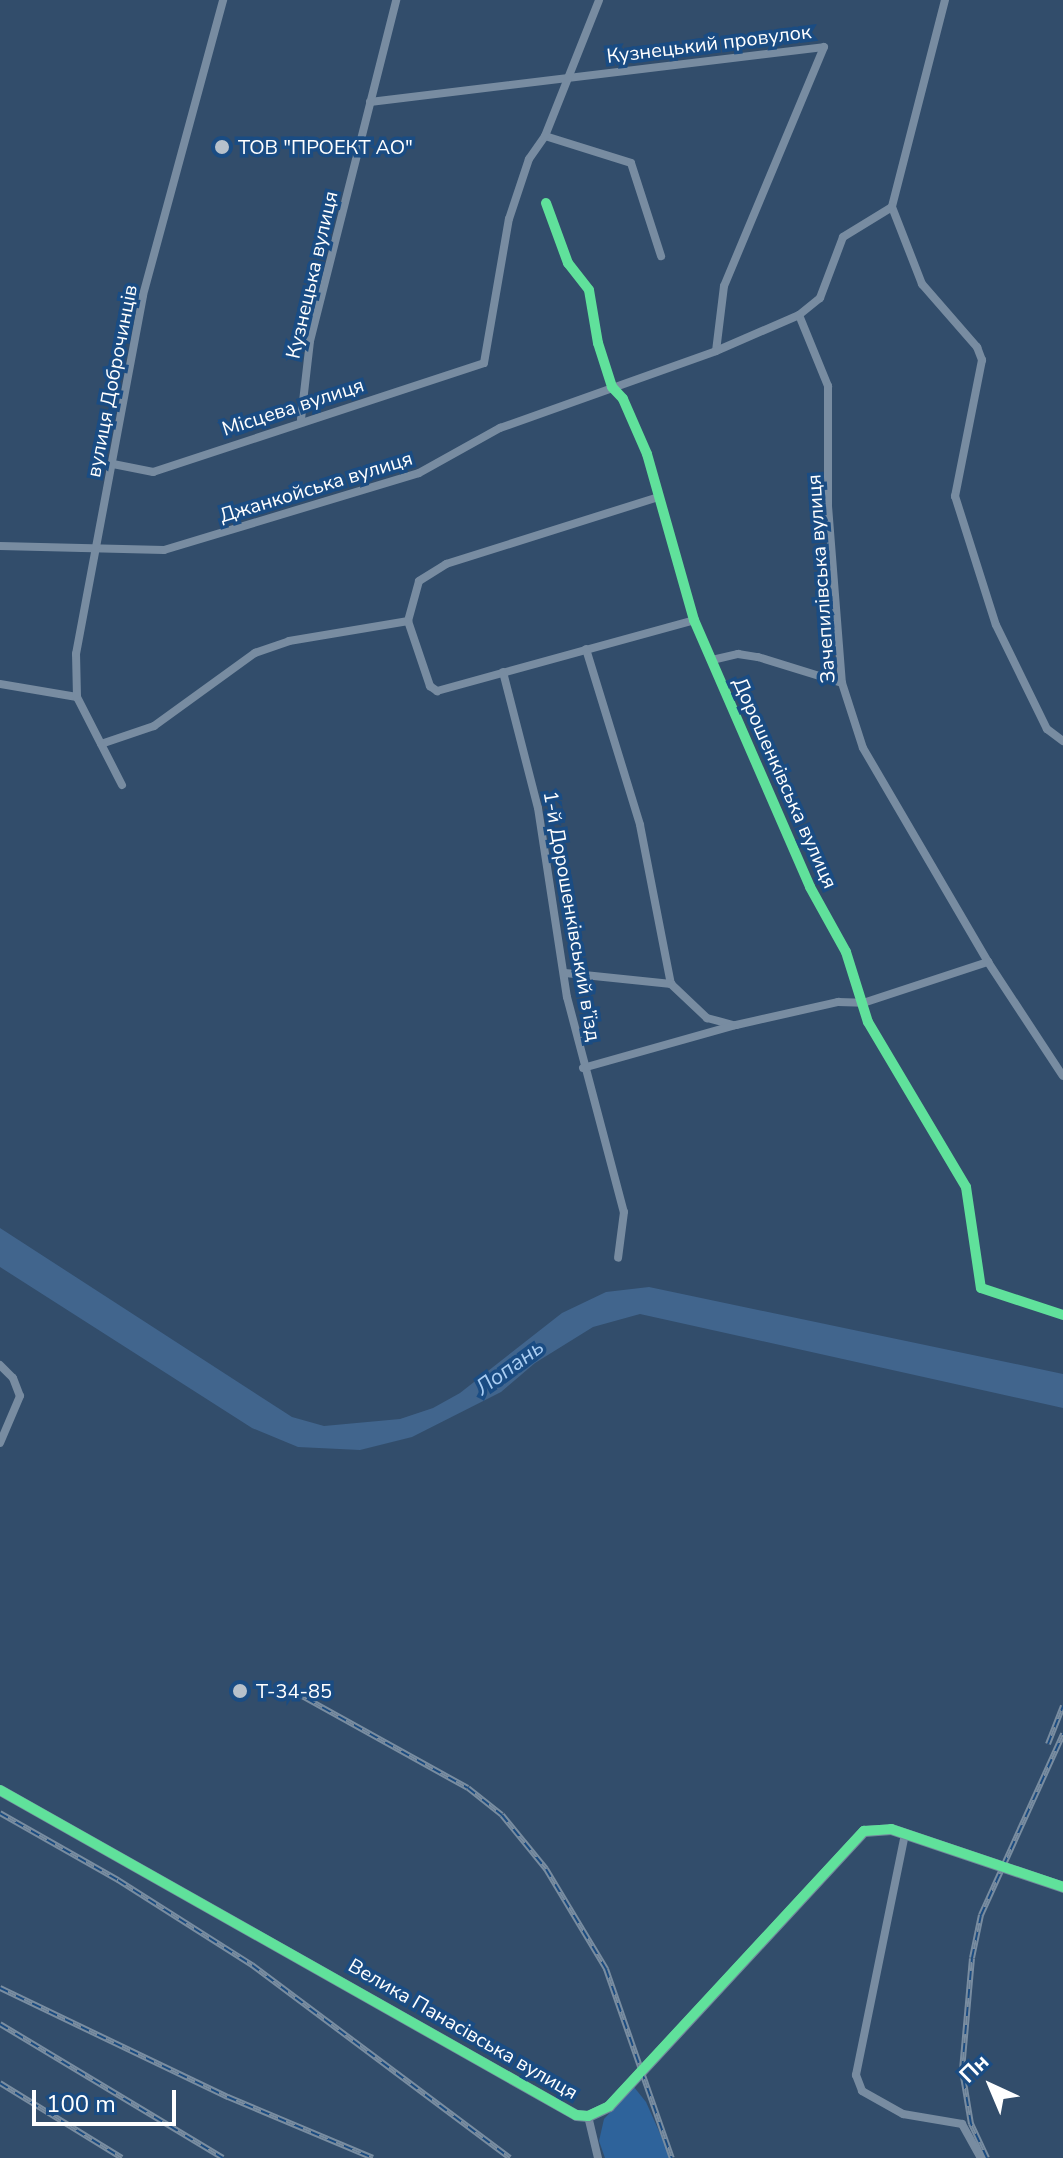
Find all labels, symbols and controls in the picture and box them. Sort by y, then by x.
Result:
street label: Кузнецький провулок [605,20,813,68]
place label: ТОВ "ПРОЕКТ АО" [238,135,413,159]
marker: ТОВ "ПРОЕКТ АО" [213,138,231,156]
street label: Кузнецька вулиця [281,189,343,361]
street label: вулиця Доброчинців [82,283,142,479]
street label: Місцева вулиця [219,373,367,441]
street label: Джанкойська вулиця [217,446,415,528]
street label: Зачепилівська вулиця [802,474,840,684]
street label: Дорошенківська вулиця [728,674,842,892]
street label: 1-й Дорошенківський в’їзд [538,789,606,1043]
water label: Лопань [471,1334,549,1402]
place label: Т-34-85 [256,1679,332,1703]
marker: Т-34-85 [231,1682,249,1700]
street label: Велика Панасівська вулиця [344,1953,582,2105]
north arrow [951,2046,1031,2126]
text: Пн [953,2047,996,2090]
scale bar [36,2074,180,2124]
text: 100 m [46,2088,116,2120]

